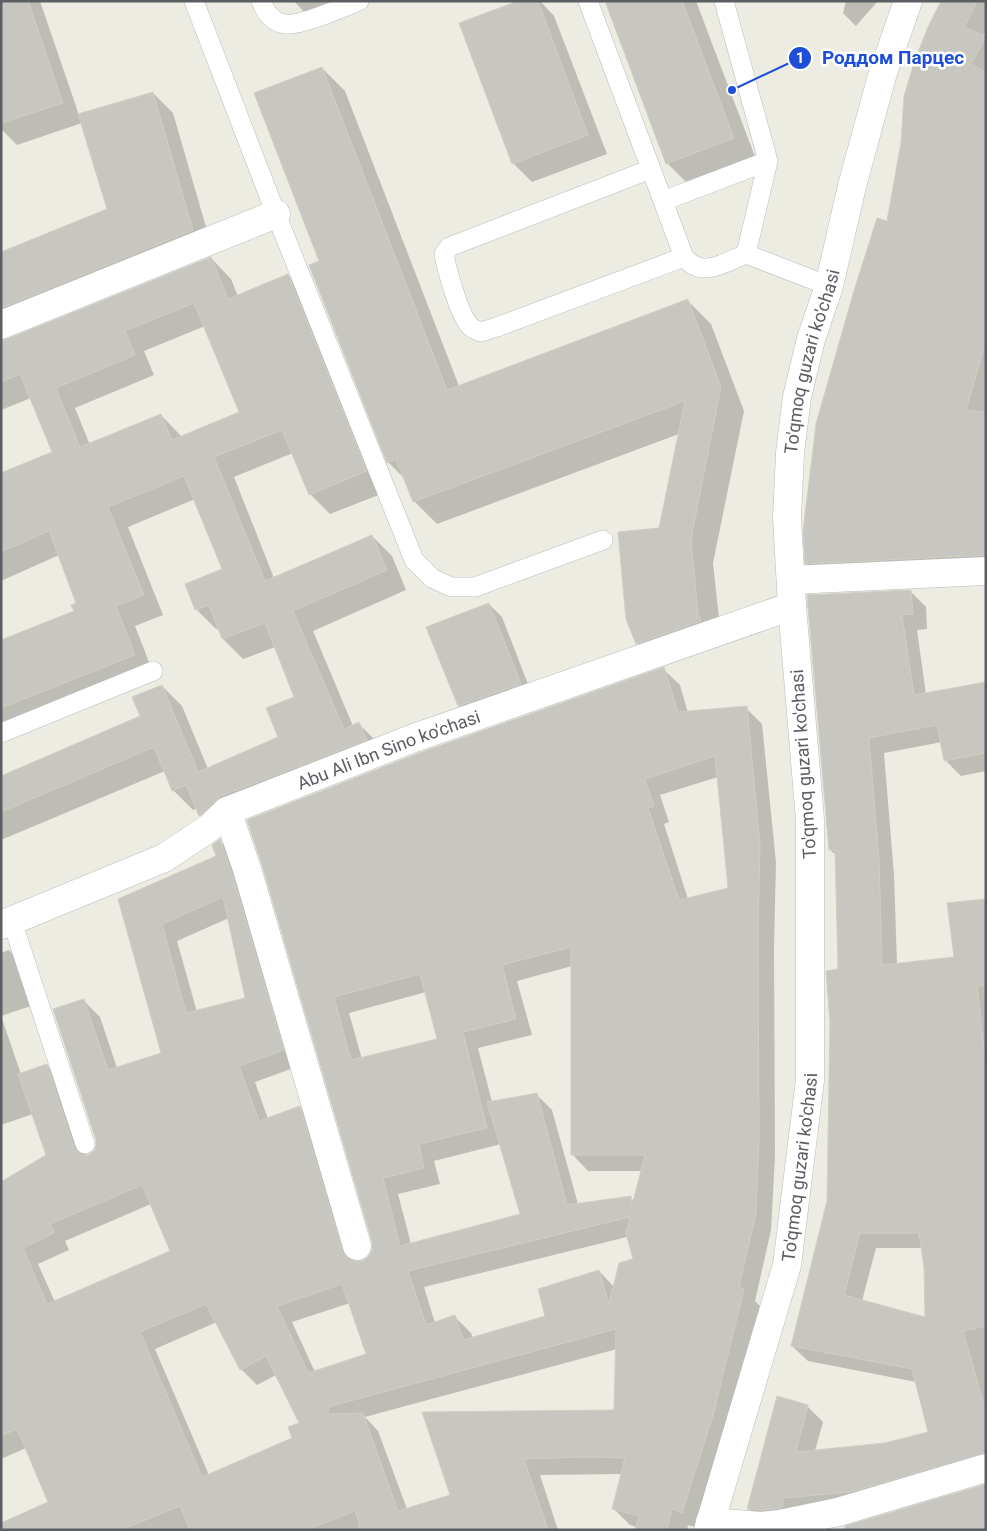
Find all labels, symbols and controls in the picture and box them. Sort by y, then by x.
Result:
callout: Роддом Парцес [787,41,974,75]
text: Роддом Парцес [822,46,964,69]
text: 1 [796,49,804,67]
street label: To'qmoq guzari ko'chasi [779,267,843,455]
street label: To'qmoq guzari ko'chasi [786,669,820,859]
street label: Abu Ali Ibn Sino ko'chasi [294,705,483,793]
street label: To'qmoq guzari ko'chasi [777,1073,821,1263]

